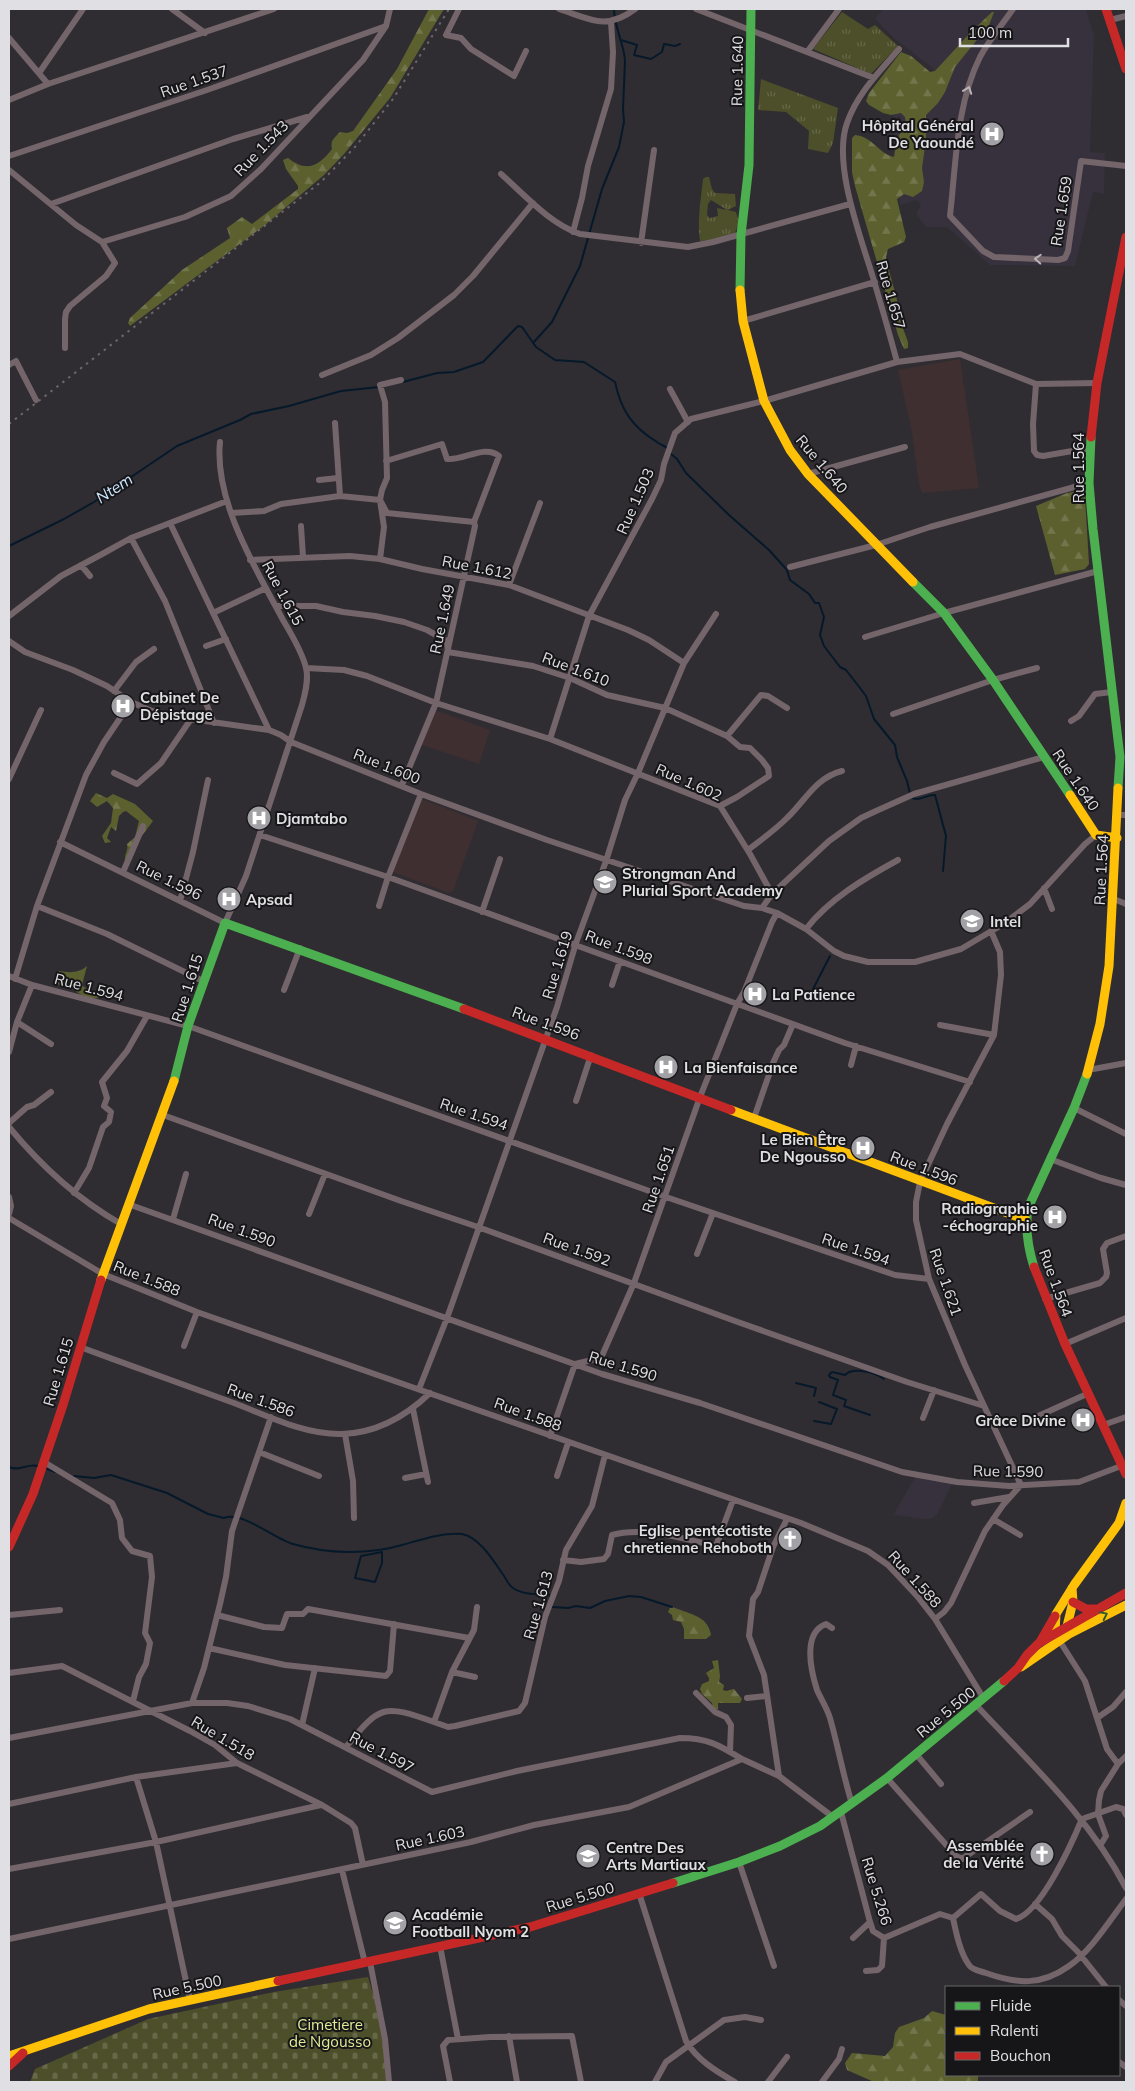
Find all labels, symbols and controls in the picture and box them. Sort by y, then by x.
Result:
scale bar [960,15,1068,47]
text: 100 m [968,23,1012,42]
street label: Rue 1.640 [727,36,747,106]
street label: Rue 1.537 [158,61,230,101]
one-way arrow [962,86,972,95]
street label: Rue 1.543 [230,116,292,180]
place label: Hôpital Général De Yaoundé [862,116,974,152]
hospital icon: Hôpital Général De Yaoundé [979,121,1005,147]
street label: Rue 1.659 [1046,175,1076,247]
one-way arrow [1034,254,1042,265]
street label: Rue 1.657 [872,258,910,332]
street label: Rue 1.640 [792,431,852,497]
street label: Rue 1.564 [1069,433,1088,503]
street label: Rue 1.503 [612,465,658,537]
water label: Ntem [92,469,136,507]
street label: Rue 1.612 [441,551,513,583]
street label: Rue 1.615 [258,557,308,629]
street label: Rue 1.649 [425,583,459,655]
street label: Rue 1.610 [540,647,612,691]
place label: Cabinet De Dépistage [140,688,219,724]
hospital icon: Cabinet De Dépistage [110,693,136,719]
street label: Rue 1.600 [351,744,423,788]
street label: Rue 1.640 [1048,745,1104,815]
street label: Rue 1.602 [653,759,725,805]
hospital icon: Djamtabo [246,805,272,831]
place label: Djamtabo [276,809,347,828]
street label: Rue 1.564 [1090,834,1112,906]
street label: Rue 1.596 [133,856,205,904]
place label: Strongman And Plurial Sport Academy [622,864,784,900]
school or university icon: Strongman And Plurial Sport Academy [592,869,618,895]
hospital icon: Apsad [216,886,242,912]
place label: Apsad [246,890,293,909]
school or university icon: Intel [959,908,985,934]
place label: Intel [990,912,1021,931]
street label: Rue 1.598 [583,925,655,969]
street label: Rue 1.619 [538,928,576,1002]
street label: Rue 1.615 [167,952,207,1024]
street label: Rue 1.594 [52,969,126,1005]
hospital icon: La Patience [742,981,768,1007]
place label: La Patience [772,985,855,1004]
street label: Rue 1.596 [510,1002,582,1044]
hospital icon: La Bienfaisance [653,1054,679,1080]
place label: La Bienfaisance [684,1058,798,1077]
street label: Rue 1.594 [438,1094,510,1134]
place label: Le Bien Être De Ngousso [760,1130,846,1166]
hospital icon: Le Bien Être De Ngousso [850,1135,876,1161]
street label: Rue 1.651 [638,1143,678,1215]
street label: Rue 1.596 [888,1146,960,1190]
place label: Radiographie -échographie [941,1199,1038,1235]
hospital icon: Radiographie -échographie [1042,1204,1068,1230]
street label: Rue 1.590 [206,1209,278,1251]
street label: Rue 1.592 [541,1228,613,1270]
street label: Rue 1.594 [820,1229,892,1269]
street label: Rue 1.621 [926,1246,966,1318]
street label: Rue 1.564 [1035,1247,1077,1319]
street label: Rue 1.588 [111,1256,183,1300]
street label: Rue 1.615 [39,1335,77,1409]
street label: Rue 1.590 [586,1347,660,1385]
street label: Rue 1.586 [225,1379,297,1421]
street label: Rue 1.588 [492,1393,564,1435]
hospital icon: Grâce Divine [1070,1407,1096,1433]
place label: Grâce Divine [975,1411,1066,1430]
street label: Rue 1.590 [973,1461,1043,1481]
place label: Eglise pentécotiste chretienne Rehoboth [624,1521,772,1557]
church icon: Eglise pentécotiste chretienne Rehoboth [777,1526,803,1552]
street label: Rue 1.588 [884,1546,946,1612]
street label: Rue 1.613 [519,1568,557,1642]
one-way arrow [1099,1611,1108,1621]
street label: Rue 5.500 [913,1682,979,1742]
street label: Rue 1.518 [188,1712,258,1764]
street label: Rue 1.597 [346,1727,418,1777]
street label: Rue 1.603 [394,1821,466,1855]
place label: Assemblée de la Vérité [943,1836,1024,1872]
place label: Centre Des Arts Martiaux [606,1838,706,1874]
church icon: Assemblée de la Vérité [1029,1841,1055,1867]
school or university icon: Centre Des Arts Martiaux [575,1843,601,1869]
street label: Rue 5.266 [858,1854,896,1928]
street label: Rue 5.500 [543,1878,617,1916]
place label: Académie Football Nyom 2 [412,1905,529,1941]
school or university icon: Académie Football Nyom 2 [382,1910,408,1936]
street label: Rue 5.500 [151,1970,223,2004]
legend [945,1986,1120,2076]
text: Fluide [990,1996,1031,2015]
park label: Cimetiere de Ngousso [289,2015,371,2051]
text: Ralenti [990,2021,1039,2040]
text: Bouchon [990,2046,1051,2065]

